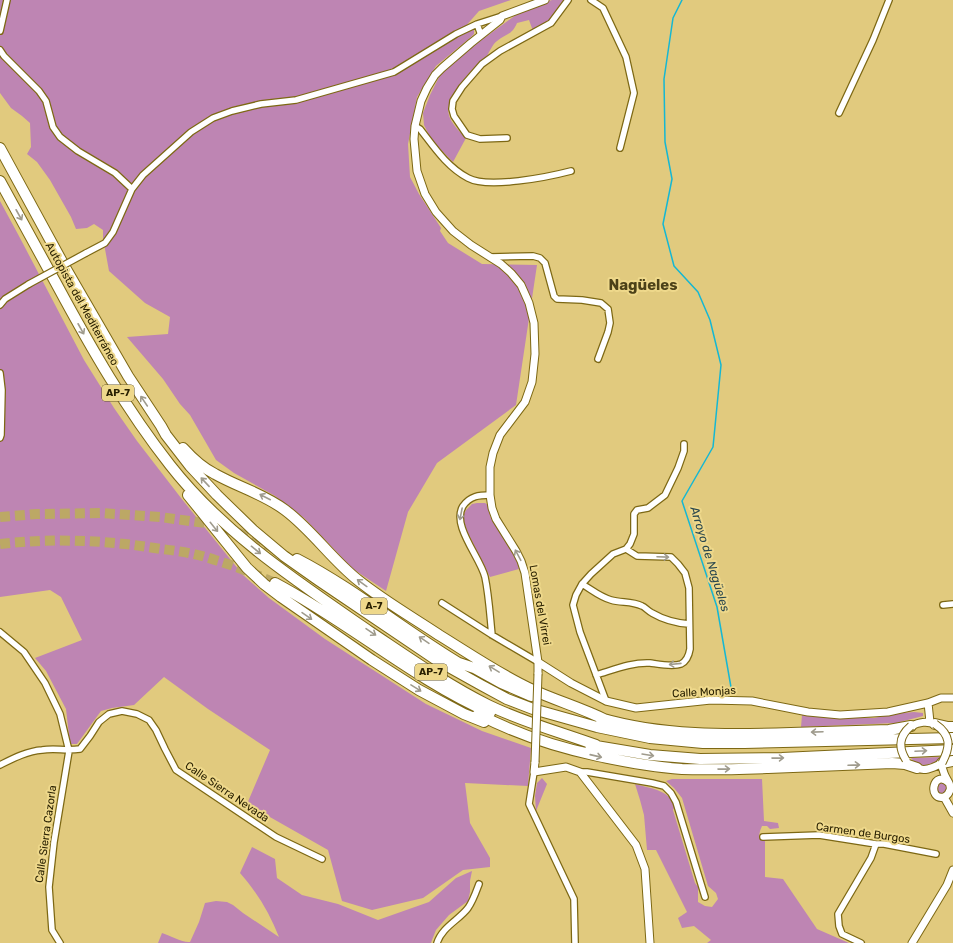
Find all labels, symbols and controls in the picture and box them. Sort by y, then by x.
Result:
one-way arrow [15,209,23,221]
street label: Autopista del Mediterráneo [43,240,121,368]
district label: Nagüeles [608,276,678,294]
one-way arrow [78,323,85,335]
road number: AP-7 [102,385,134,401]
one-way arrow [140,396,148,407]
one-way arrow [200,476,209,487]
one-way arrow [259,493,271,500]
water label: Arroyo de Nagüeles [687,504,733,613]
one-way arrow [457,507,465,520]
one-way arrow [209,522,218,532]
one-way arrow [251,546,262,554]
one-way arrow [514,550,522,562]
one-way arrow [656,553,669,561]
street label: Lomas del Virrei [527,564,553,646]
one-way arrow [356,579,367,587]
road number: A-7 [361,598,387,614]
one-way arrow [302,612,313,620]
one-way arrow [365,628,376,636]
one-way arrow [418,636,430,644]
one-way arrow [668,660,681,668]
road number: AP-7 [415,664,447,680]
one-way arrow [489,665,500,673]
one-way arrow [410,684,422,692]
street label: Calle Monjas [672,684,737,700]
one-way arrow [811,728,824,736]
one-way arrow [914,748,927,755]
one-way arrow [641,751,654,759]
one-way arrow [589,752,602,760]
one-way arrow [771,754,784,762]
street label: Calle Sierra Nevada [183,759,271,825]
one-way arrow [847,761,860,768]
one-way arrow [717,765,730,773]
street label: Calle Sierra Cazorla [33,784,59,884]
street label: Carmen de Burgos [815,820,911,846]

